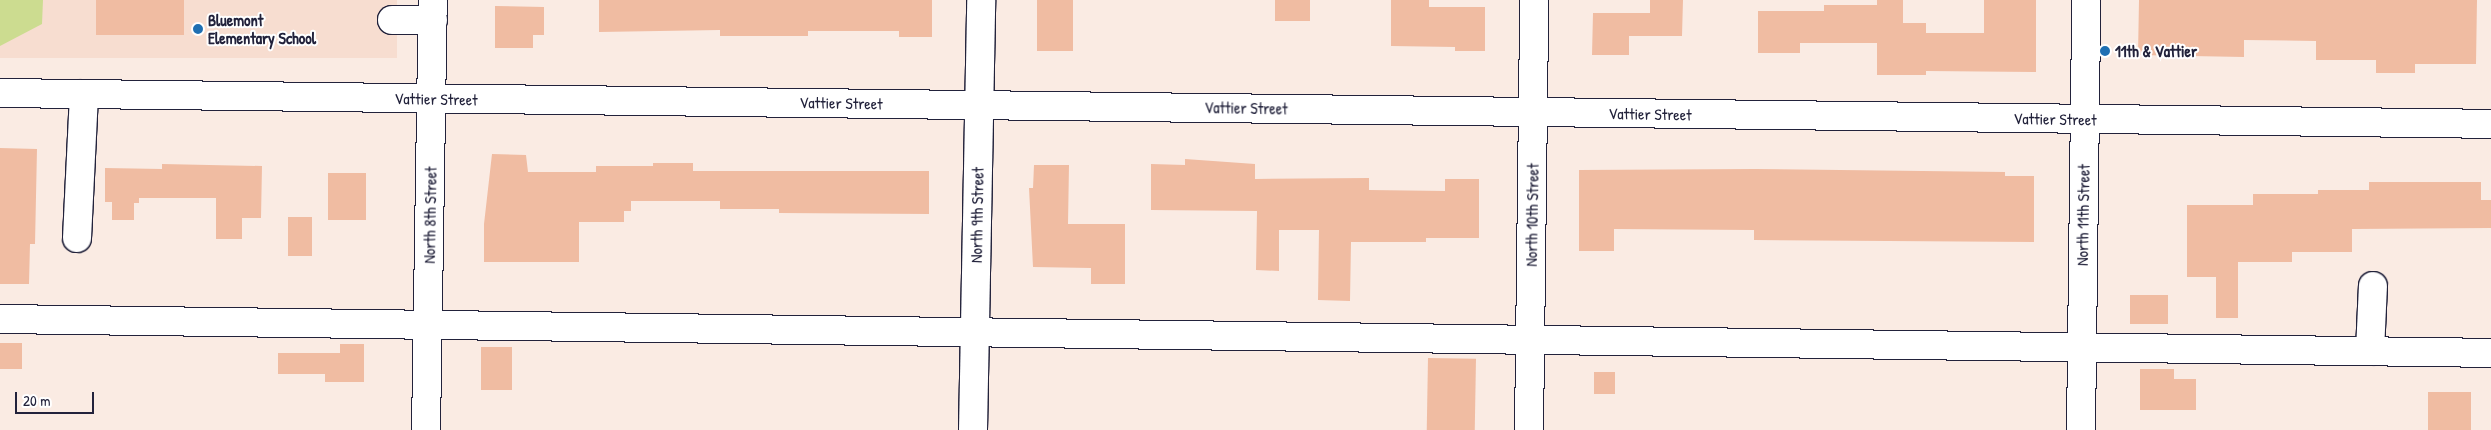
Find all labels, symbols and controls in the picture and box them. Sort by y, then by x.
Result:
place label: Bluemont Elementary School [208,10,316,48]
marker: Bluemont Elementary School [192,23,204,35]
place label: 11th & Vattier [2115,41,2197,61]
marker: 11th & Vattier [2099,45,2111,57]
street label: Vattier Street [394,89,478,109]
street label: Vattier Street [799,93,883,113]
street label: Vattier Street [1204,98,1288,118]
street label: Vattier Street [1608,104,1692,124]
street label: Vattier Street [2013,109,2097,129]
street label: North 10th Street [1522,163,1542,267]
street label: North 11th Street [2073,164,2093,266]
street label: North 8th Street [420,166,440,264]
street label: North 9th Street [967,167,987,263]
scale bar [18,382,96,414]
text: 20 m [23,390,50,411]

